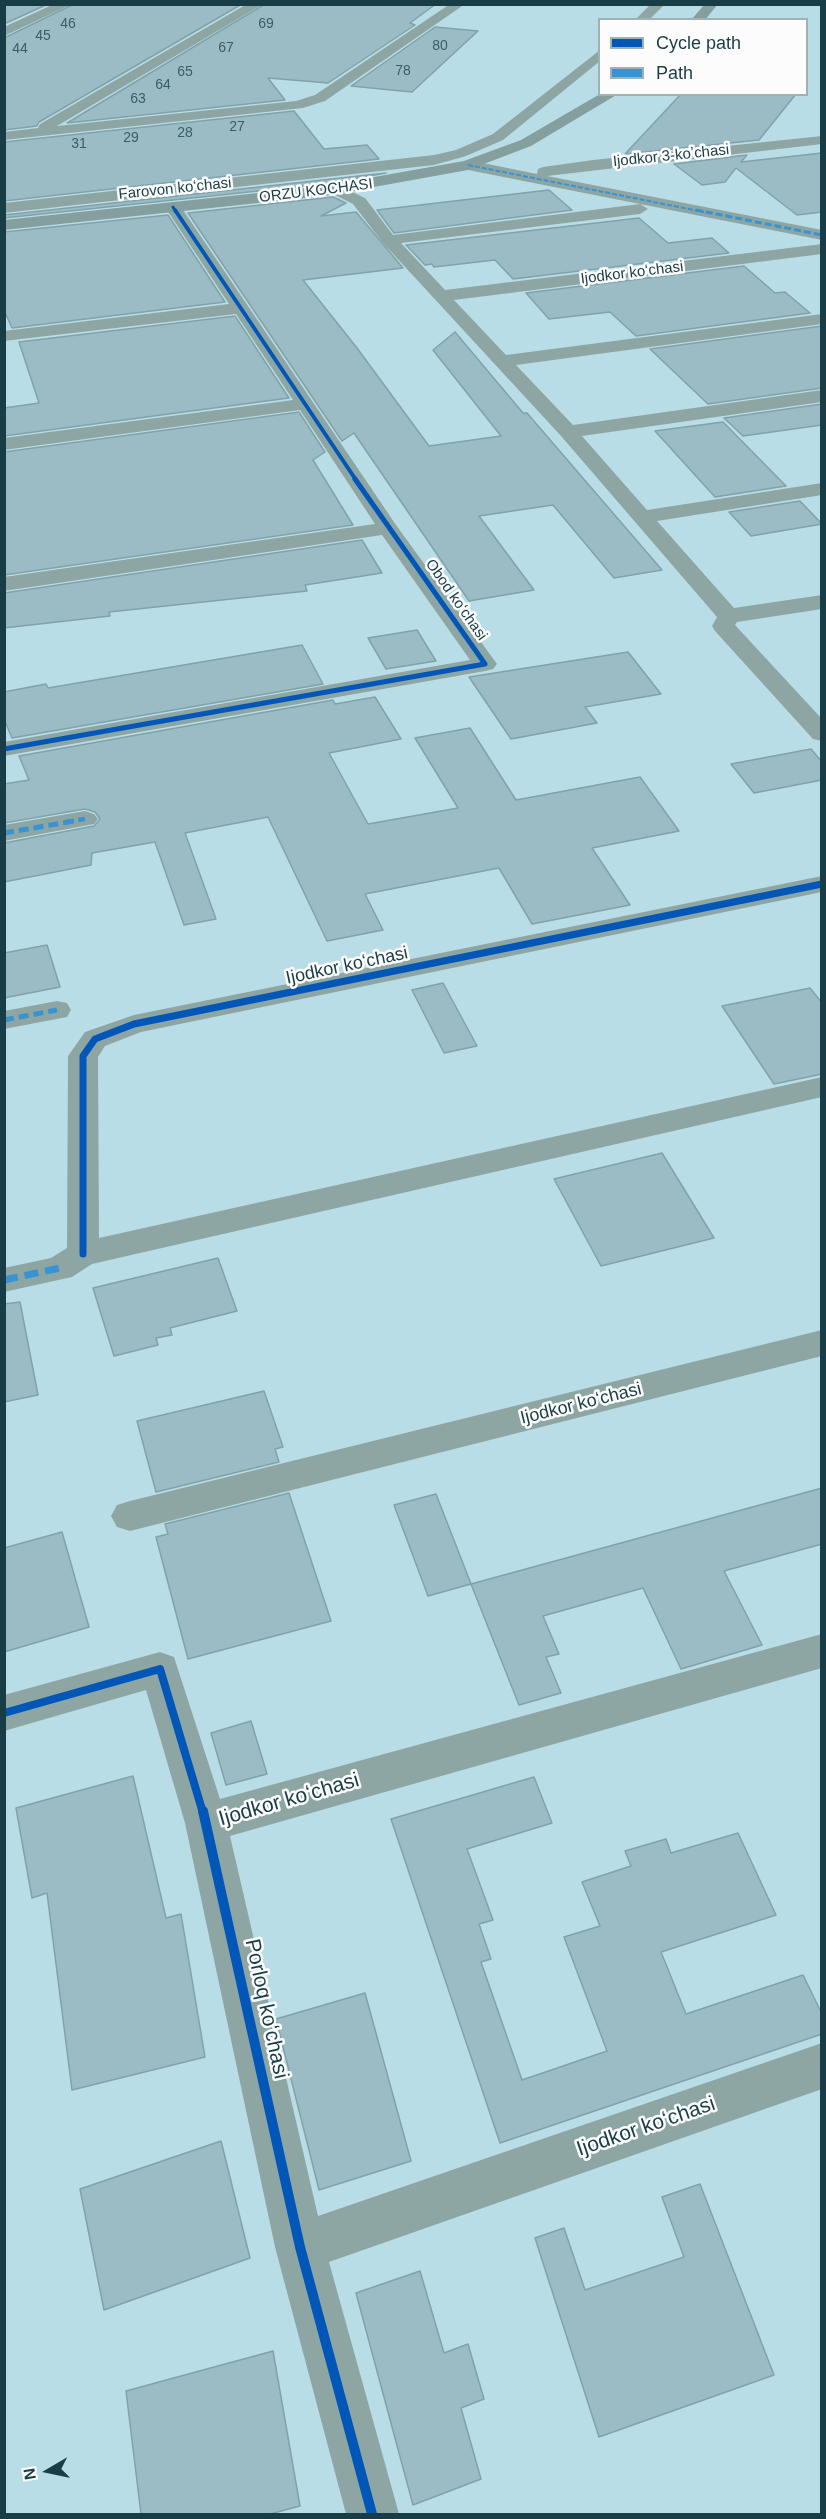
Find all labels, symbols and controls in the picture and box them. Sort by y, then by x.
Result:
house number: 46 [60,16,76,32]
house number: 69 [258,16,274,32]
legend [598,18,808,96]
house number: 45 [35,28,51,44]
text: Cycle path [656,33,741,53]
house number: 80 [432,38,448,54]
house number: 67 [218,40,234,56]
house number: 44 [12,41,28,57]
house number: 78 [395,63,411,79]
text: Path [656,63,693,83]
house number: 65 [177,64,193,80]
house number: 64 [155,77,171,93]
house number: 63 [130,91,146,107]
house number: 27 [229,119,245,135]
house number: 28 [177,125,193,141]
house number: 29 [123,130,139,146]
house number: 31 [71,136,87,152]
street label: Ijodkor 3-koʼchasi [612,141,730,171]
street label: Farovon koʻchasi [118,174,232,204]
street label: ORZU KOCHASI [258,175,374,207]
street label: Ijodkor koʻchasi [580,258,684,288]
street label: Obod koʻchasi [421,556,491,644]
street label: Ijodkor koʻchasi [284,943,410,989]
street label: Ijodkor koʻchasi [518,1379,644,1429]
street label: Ijodkor koʻchasi [216,1768,362,1832]
street label: Porloq koʻchasi [239,1937,293,2081]
street label: Ijodkor koʻchasi [573,2092,719,2162]
north arrow [18,2441,78,2501]
text: N [20,2467,39,2481]

